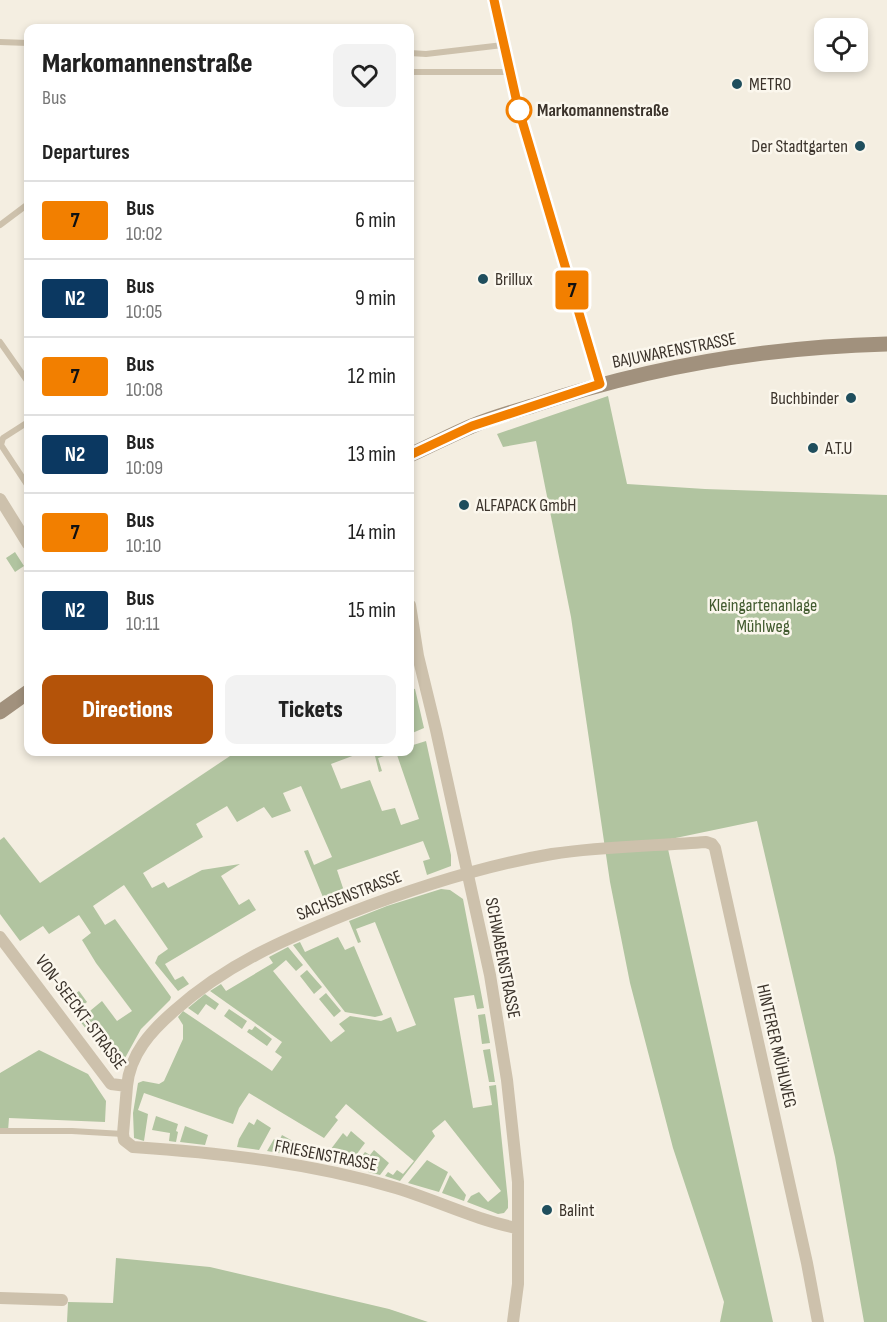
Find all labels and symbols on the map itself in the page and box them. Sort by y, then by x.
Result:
place label: METRO [749,74,791,95]
marker: METRO [730,77,744,91]
marker: Markomannenstraße [506,97,532,123]
place label: Markomannenstraße [537,100,669,121]
place label: Der Stadtgarten [751,136,848,157]
marker: Der Stadtgarten [853,139,867,153]
place label: Brillux [495,269,533,290]
line badge: 7 [552,270,592,310]
marker: Brillux [476,272,490,286]
street label: BAJUWARENSTRASSE [610,328,738,373]
place label: Buchbinder [770,388,839,409]
marker: Buchbinder [844,391,858,405]
place label: A.T.U [824,438,853,459]
marker: A.T.U [806,441,820,455]
place label: ALFAPACK GmbH [475,495,577,516]
marker: ALFAPACK GmbH [457,498,471,512]
park label: Kleingartenanlage Mühlweg [709,595,817,637]
street label: SACHSENSTRASSE [294,866,405,925]
street label: SCHWABENSTRASSE [481,896,525,1020]
street label: VON-SEECKT-STRASSE [31,951,130,1074]
street label: HINTERER MÜHLWEG [752,982,801,1110]
street label: FRIESENSTRASSE [273,1135,379,1176]
place label: Balint [559,1200,595,1221]
marker: Balint [540,1203,554,1217]

